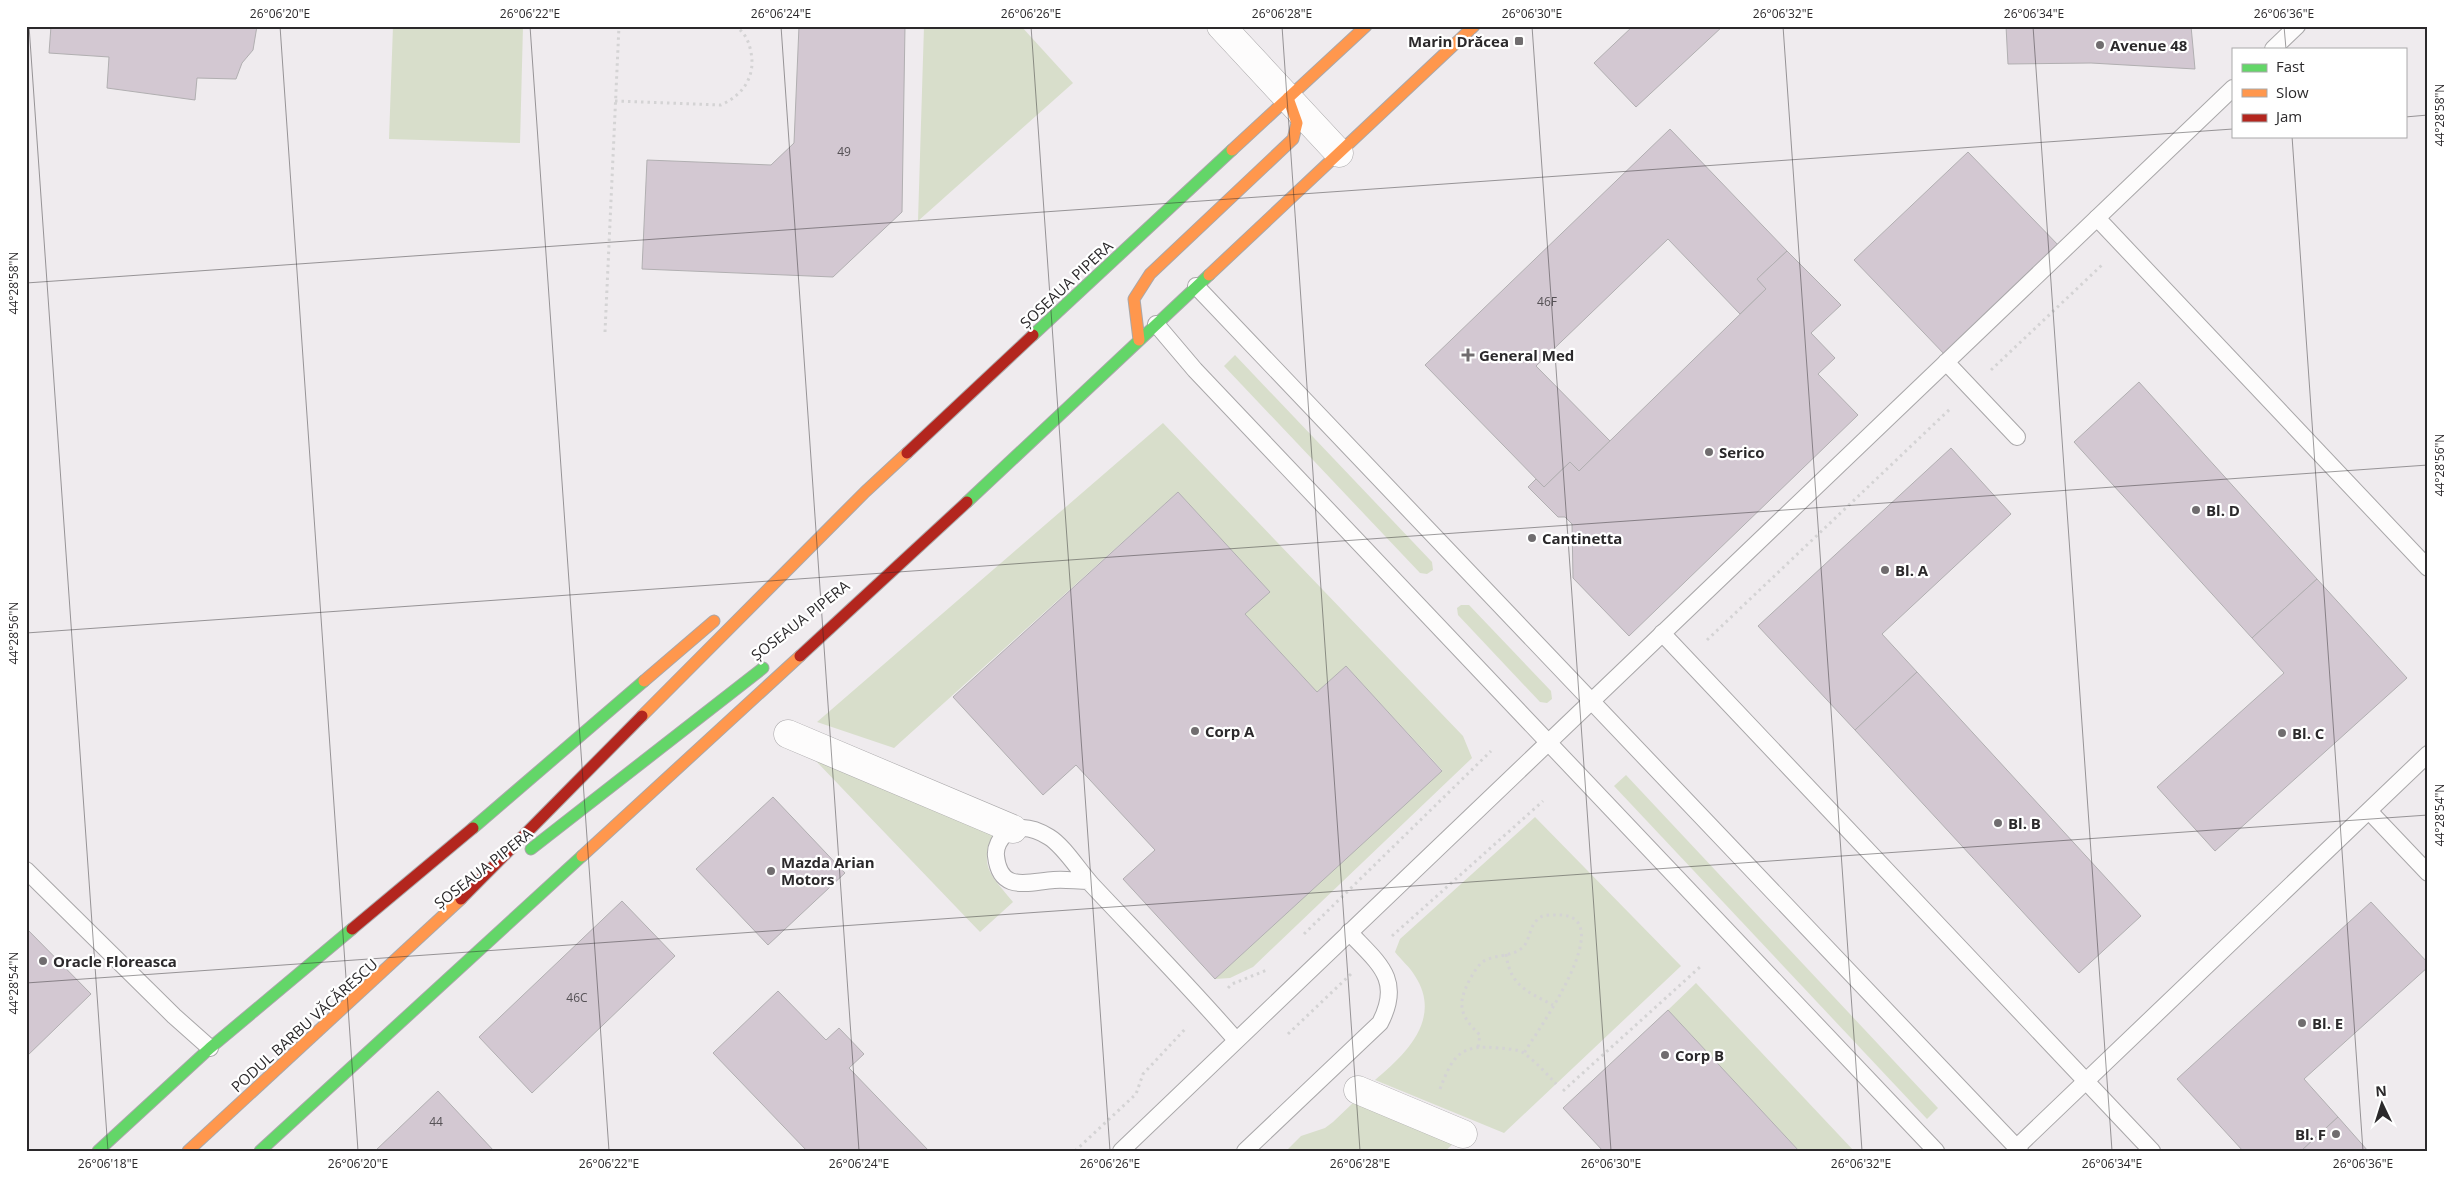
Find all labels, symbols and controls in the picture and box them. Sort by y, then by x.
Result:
text: 26°06'20"E [250,5,310,22]
text: 26°06'22"E [500,5,560,22]
text: 26°06'24"E [751,5,811,22]
text: 26°06'26"E [1001,5,1061,22]
text: 26°06'28"E [1252,5,1312,22]
text: 26°06'30"E [1502,5,1562,22]
text: 26°06'32"E [1753,5,1813,22]
text: 26°06'34"E [2004,5,2064,22]
text: 26°06'36"E [2254,5,2314,22]
place label: Marin Drăcea [1408,31,1509,51]
marker: Marin Drăcea [1513,35,1525,47]
place label: Avenue 48 [2110,35,2188,55]
marker: Avenue 48 [2094,39,2106,51]
legend [2232,48,2406,138]
text: Fast [2276,56,2305,76]
text: Slow [2276,82,2309,102]
text: 44°28'58"N [2431,84,2448,146]
text: Jam [2274,106,2302,126]
house number: 49 [837,143,851,160]
street label: ȘOSEAUA PIPERA [1015,236,1117,332]
text: 44°28'58"N [5,252,22,314]
house number: 46F [1537,293,1557,310]
place label: General Med [1479,345,1574,365]
marker: General Med [1461,348,1475,362]
text: 44°28'56"N [2431,434,2448,496]
place label: Serico [1719,442,1765,462]
marker: Serico [1703,446,1715,458]
place label: Bl. D [2206,500,2240,520]
marker: Bl. D [2190,504,2202,516]
place label: Cantinetta [1542,528,1622,548]
marker: Cantinetta [1526,532,1538,544]
place label: Bl. A [1895,560,1929,580]
marker: Bl. A [1879,564,1891,576]
street label: ȘOSEAUA PIPERA [747,575,854,665]
text: 44°28'56"N [5,602,22,664]
place label: Corp A [1205,721,1255,741]
place label: Bl. C [2292,723,2325,743]
marker: Corp A [1189,725,1201,737]
marker: Bl. C [2276,727,2288,739]
text: 44°28'54"N [2431,784,2448,846]
place label: Bl. B [2008,813,2041,833]
marker: Bl. B [1992,817,2004,829]
street label: ȘOSEAUA PIPERA [430,823,537,913]
place label: Mazda Arian Motors [781,852,875,889]
marker: Mazda Arian Motors [765,865,777,877]
place label: Oracle Floreasca [53,951,177,971]
text: 44°28'54"N [5,952,22,1014]
street label: PODUL BARBU VĂCĂRESCU [226,954,382,1096]
marker: Oracle Floreasca [37,955,49,967]
house number: 46C [566,989,588,1006]
place label: Bl. E [2312,1013,2343,1033]
marker: Bl. E [2296,1017,2308,1029]
place label: Corp B [1675,1045,1724,1065]
marker: Corp B [1659,1049,1671,1061]
north arrow [2356,1080,2406,1130]
text: N [2375,1081,2387,1100]
house number: 44 [429,1113,443,1130]
place label: Bl. F [2295,1124,2326,1144]
marker: Bl. F [2330,1128,2342,1140]
text: 26°06'18"E [78,1155,138,1172]
text: 26°06'20"E [328,1155,388,1172]
text: 26°06'22"E [579,1155,639,1172]
text: 26°06'24"E [829,1155,889,1172]
text: 26°06'26"E [1080,1155,1140,1172]
text: 26°06'28"E [1330,1155,1390,1172]
text: 26°06'30"E [1581,1155,1641,1172]
text: 26°06'32"E [1831,1155,1891,1172]
text: 26°06'34"E [2082,1155,2142,1172]
text: 26°06'36"E [2333,1155,2393,1172]

